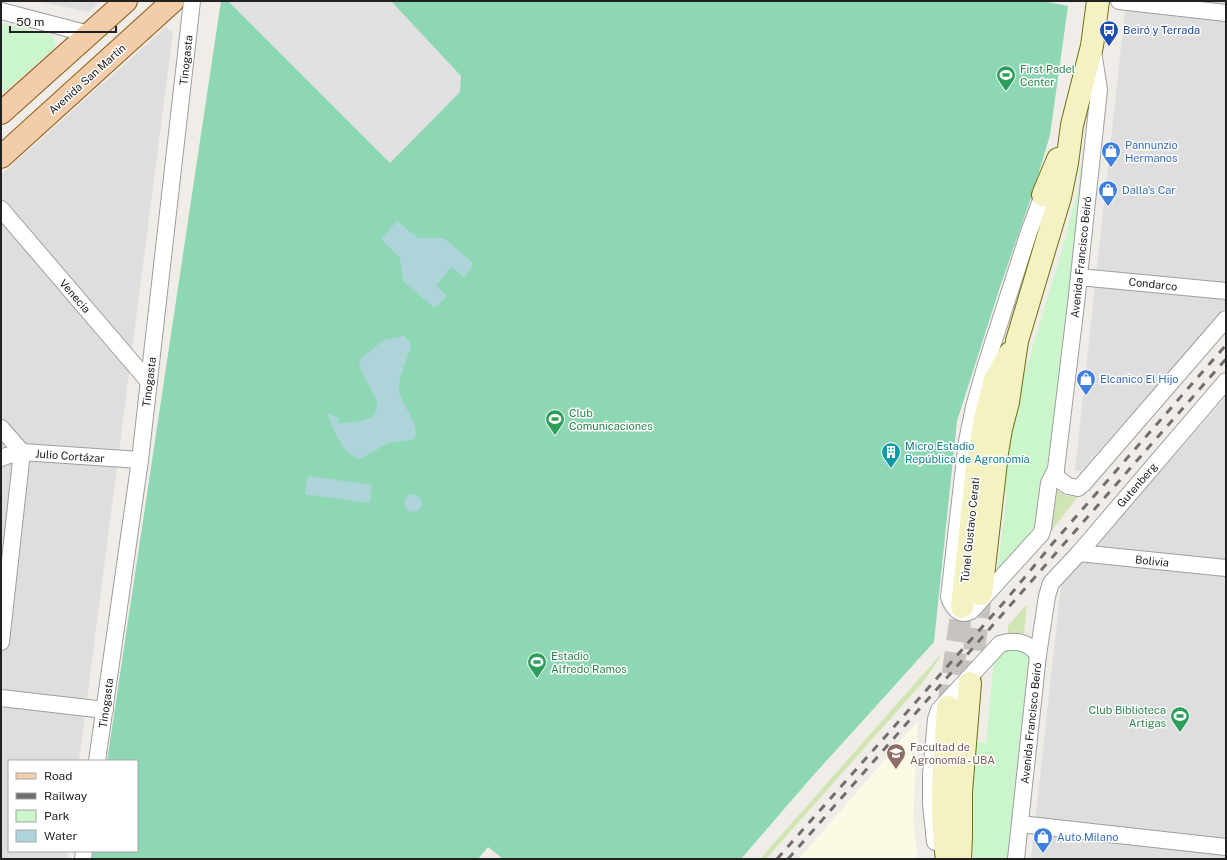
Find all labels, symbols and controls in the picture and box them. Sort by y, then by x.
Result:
scale bar [10,8,116,34]
text: 50 m [16,15,44,29]
bus stop icon: Beiró y Terrada [1098,19,1120,47]
place label: Beiró y Terrada [1123,24,1200,36]
street label: Tinogasta [177,34,195,86]
street label: Avenida San Martín [46,41,128,117]
place label: First Padel Center [1020,63,1075,88]
sports icon: First Padel Center [995,64,1017,92]
place label: Pannunzio Hermanos [1125,139,1178,164]
shop icon: Pannunzio Hermanos [1100,140,1122,168]
shop icon: Dalla's Car [1097,179,1119,207]
place label: Dalla's Car [1122,184,1176,196]
street label: Avenida Francisco Beiró [1069,196,1093,318]
street label: Condarco [1128,275,1178,293]
street label: Venecia [57,277,93,315]
street label: Tinogasta [140,356,158,408]
shop icon: Elcanico El Hijo [1075,368,1097,396]
place label: Elcanico El Hijo [1100,373,1179,385]
place label: Club Comunicaciones [569,407,653,432]
sports icon: Club Comunicaciones [544,408,566,436]
place label: Micro Estadio República de Agronomía [905,440,1030,465]
building icon: Micro Estadio República de Agronomía [880,441,902,469]
street label: Julio Cortázar [35,448,105,464]
street label: Gutenberg [1114,460,1160,510]
street label: Túnel Gustavo Cerati [958,477,982,583]
street label: Bolivia [1134,553,1170,569]
place label: Estadio Alfredo Ramos [551,650,627,675]
sports icon: Estadio Alfredo Ramos [526,651,548,679]
street label: Avenida Francisco Beiró [1019,662,1043,784]
street label: Tinogasta [97,677,115,729]
place label: Club Biblioteca Artigas [1089,704,1166,729]
sports icon: Club Biblioteca Artigas [1169,705,1191,733]
place label: Facultad de Agronomía - UBA [910,741,995,766]
school or university icon: Facultad de Agronomía - UBA [885,742,907,770]
legend [8,760,138,852]
text: Road [44,769,72,783]
text: Railway [44,789,88,803]
text: Park [44,809,70,823]
shop icon: Auto Milano [1032,826,1054,854]
text: Water [44,829,78,843]
place label: Auto Milano [1057,831,1119,843]

